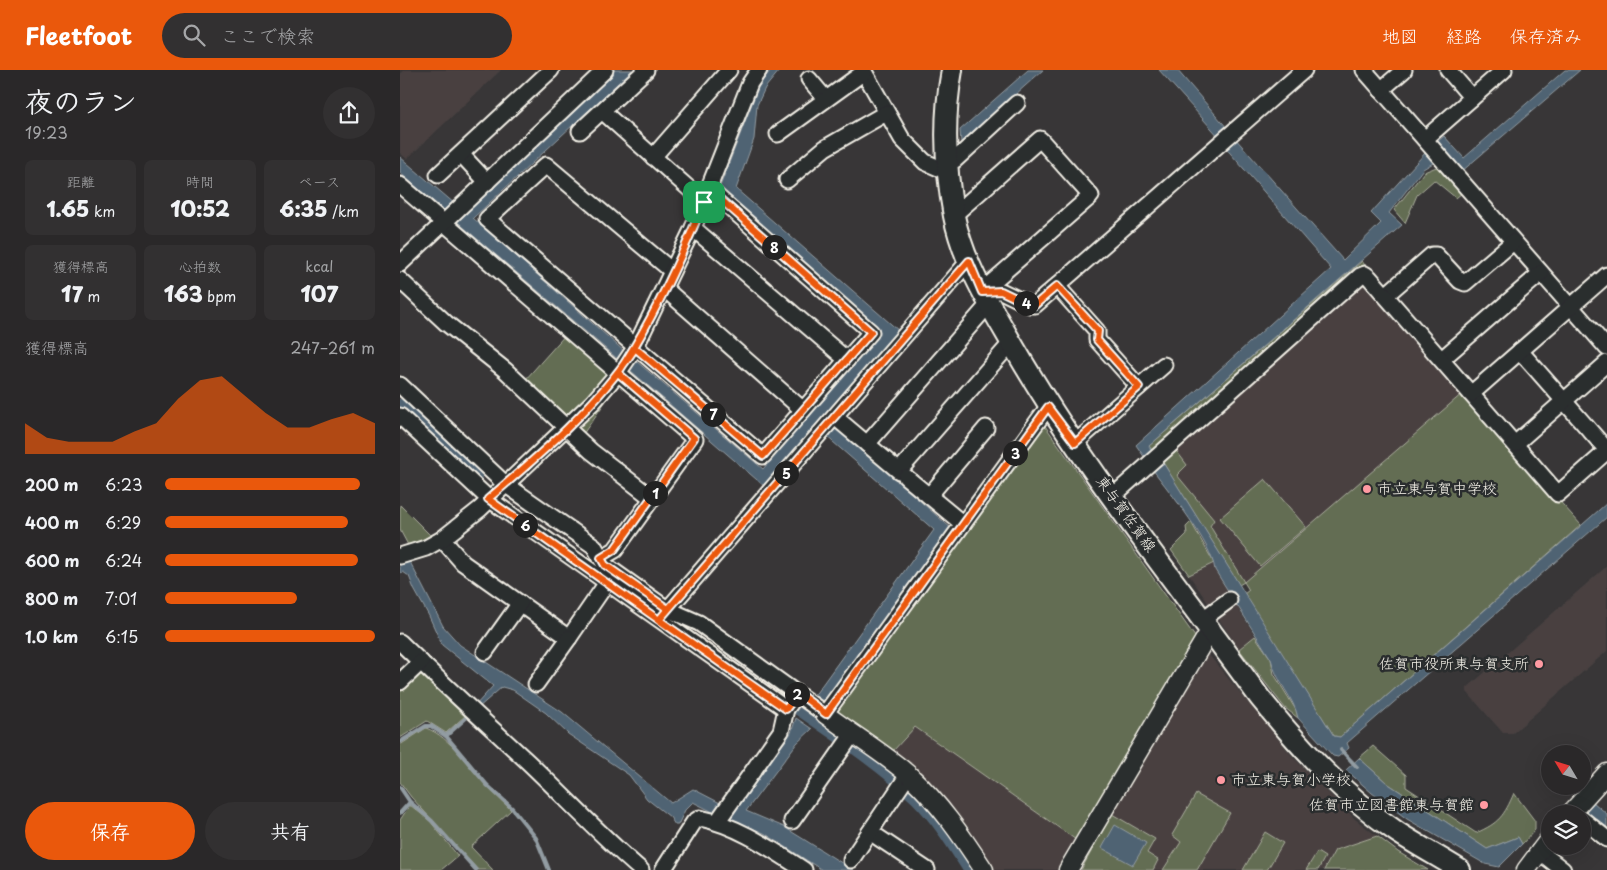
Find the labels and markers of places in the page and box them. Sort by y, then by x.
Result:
pin [683,181,725,223]
pin: 8 [762,234,786,260]
pin: 4 [1014,290,1038,316]
pin: 7 [700,402,726,426]
pin: 3 [1002,440,1028,466]
pin: 5 [774,460,798,486]
place label: 市立東与賀中学校 [1377,476,1497,499]
pin: 1 [642,480,668,506]
marker: 市立東与賀中学校 [1361,483,1373,495]
pin: 6 [512,512,538,538]
place label: 佐賀市役所東与賀支所 [1379,651,1529,674]
marker: 佐賀市役所東与賀支所 [1533,658,1545,670]
pin: 2 [784,682,810,706]
place label: 市立東与賀小学校 [1231,767,1351,790]
marker: 市立東与賀小学校 [1215,774,1227,786]
place label: 佐賀市立図書館東与賀館 [1309,792,1474,815]
marker: 佐賀市立図書館東与賀館 [1478,799,1490,811]

